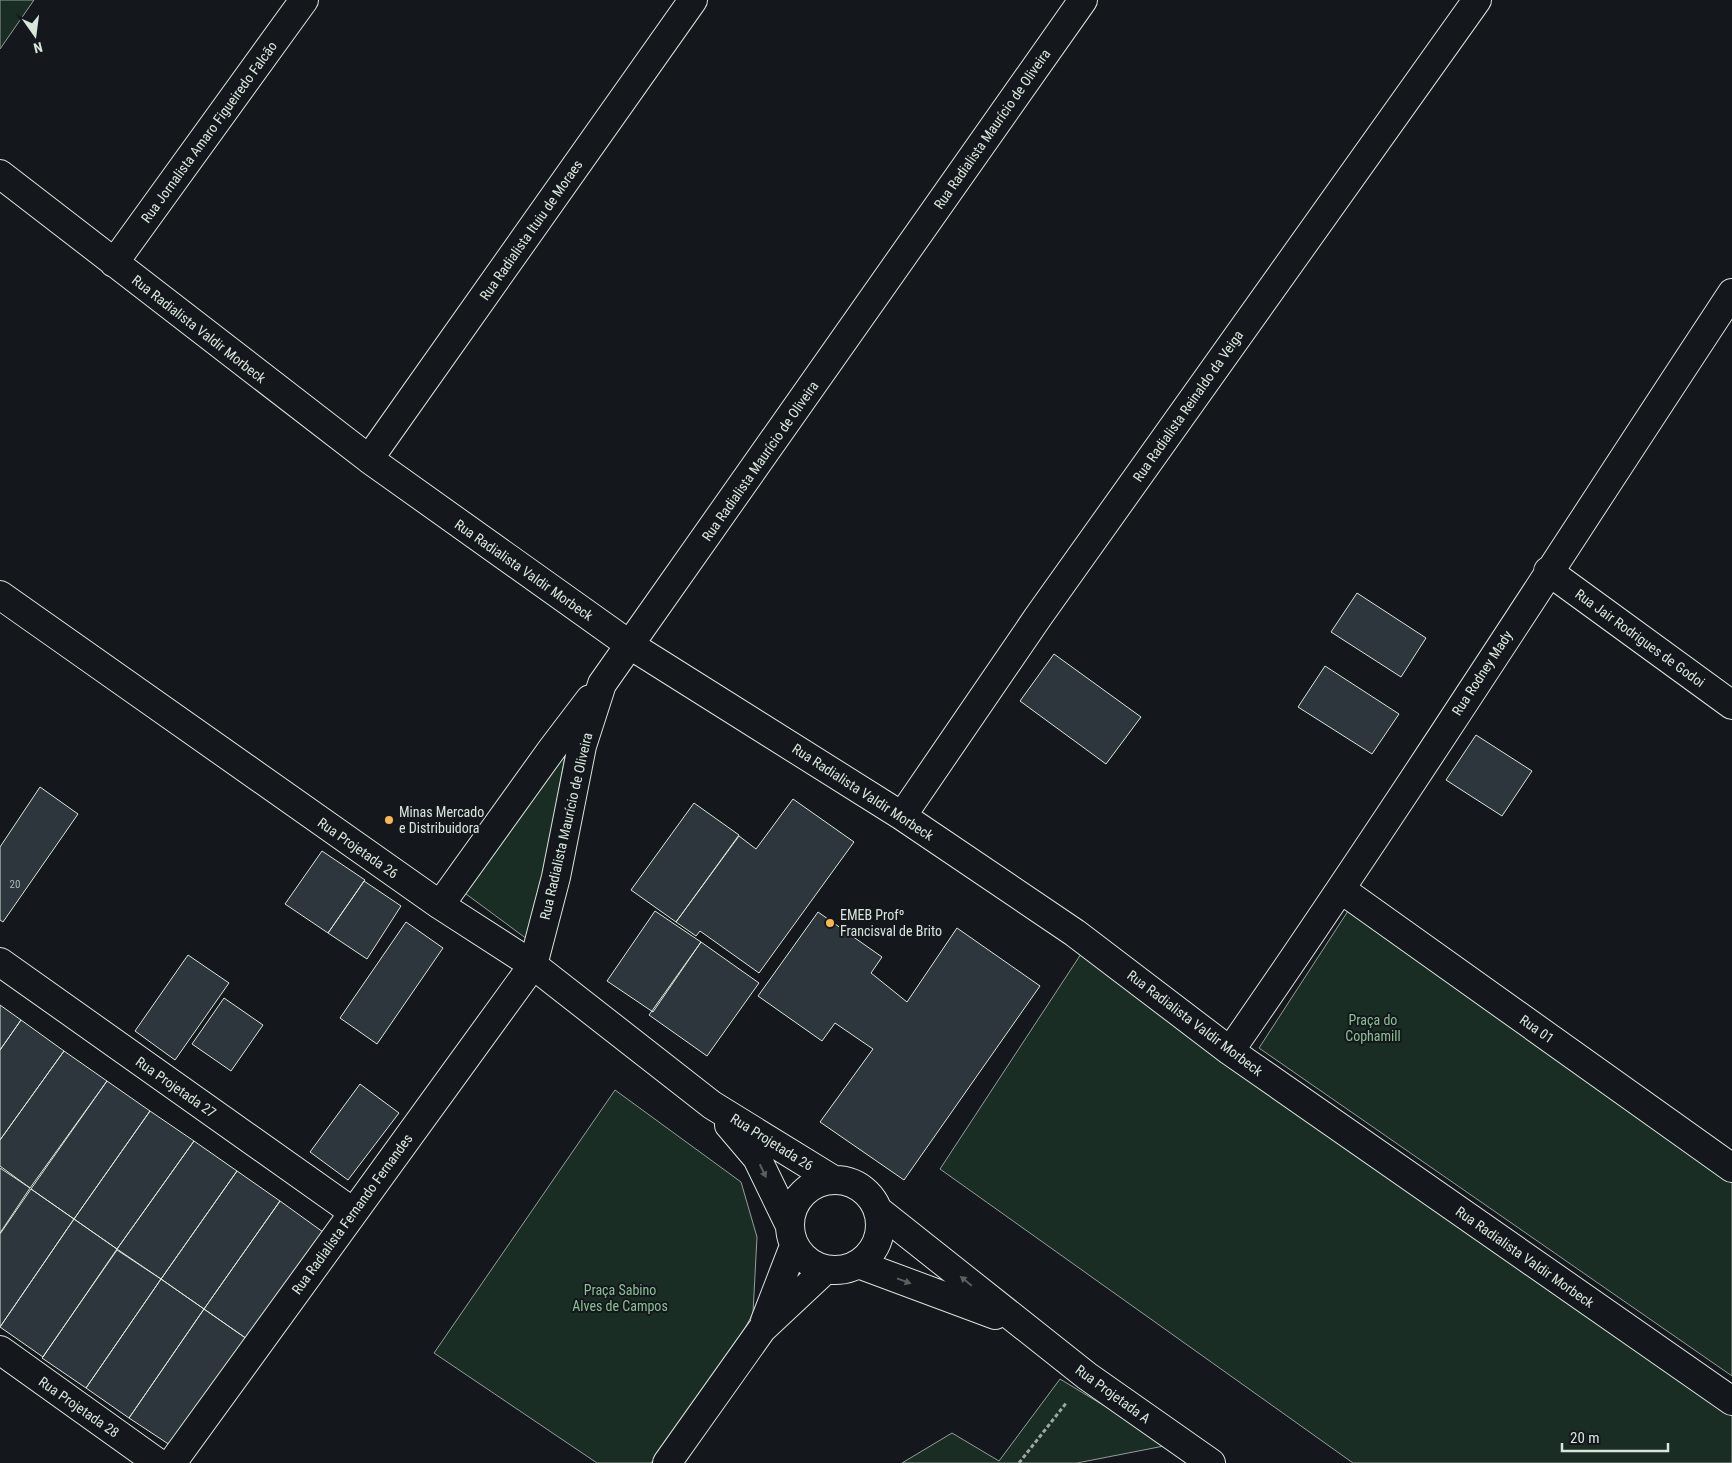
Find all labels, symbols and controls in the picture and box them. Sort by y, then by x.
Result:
north arrow [10,10,60,60]
street label: Rua Jornalista Amaro Figueiredo Falcão [138,38,280,226]
text: N [32,39,44,56]
street label: Rua Radialista Maurício de Oliveira [931,46,1053,212]
street label: Rua Radialista Ituiu de Moraes [476,157,586,303]
street label: Rua Radialista Valdir Morbeck [129,272,270,387]
street label: Rua Radialista Reinaldo da Veiga [1130,327,1246,485]
street label: Rua Radialista Maurício de Oliveira [699,378,821,544]
street label: Rua Radialista Valdir Morbeck [452,516,597,624]
street label: Rua Jair Rodrigues de Godoi [1572,586,1708,690]
street label: Rua Rodney Mady [1449,627,1515,718]
street label: Rua Radialista Maurício de Oliveira [537,731,595,921]
street label: Rua Radialista Valdir Morbeck [789,740,937,844]
place label: Minas Mercado e Distribuidora [399,804,484,836]
street label: Rua Projetada 26 [315,814,401,882]
marker: Minas Mercado e Distribuidora [383,814,395,826]
house number: 20 [10,878,20,891]
place label: EMEB Profº Francisval de Brito [840,907,942,939]
marker: EMEB Profº Francisval de Brito [824,917,836,929]
street label: Rua Radialista Valdir Morbeck [1124,967,1266,1080]
park label: Praça do Cophamill [1345,1012,1401,1044]
street label: Rua 01 [1517,1012,1557,1046]
street label: Rua Projetada 27 [133,1053,219,1121]
street label: Rua Projetada 26 [728,1110,816,1174]
street label: Rua Radialista Fernando Fernandes [288,1131,416,1297]
one-way arrow [760,1164,768,1178]
street label: Rua Radialista Valdir Morbeck [1453,1203,1598,1311]
one-way arrow [960,1276,973,1287]
one-way arrow [897,1277,912,1285]
park label: Praça Sabino Alves de Campos [572,1282,668,1314]
street label: Rua Projetada A [1072,1362,1154,1426]
street label: Rua Projetada 28 [36,1373,122,1441]
scale bar [1562,1420,1668,1452]
text: 20 m [1570,1429,1600,1447]

